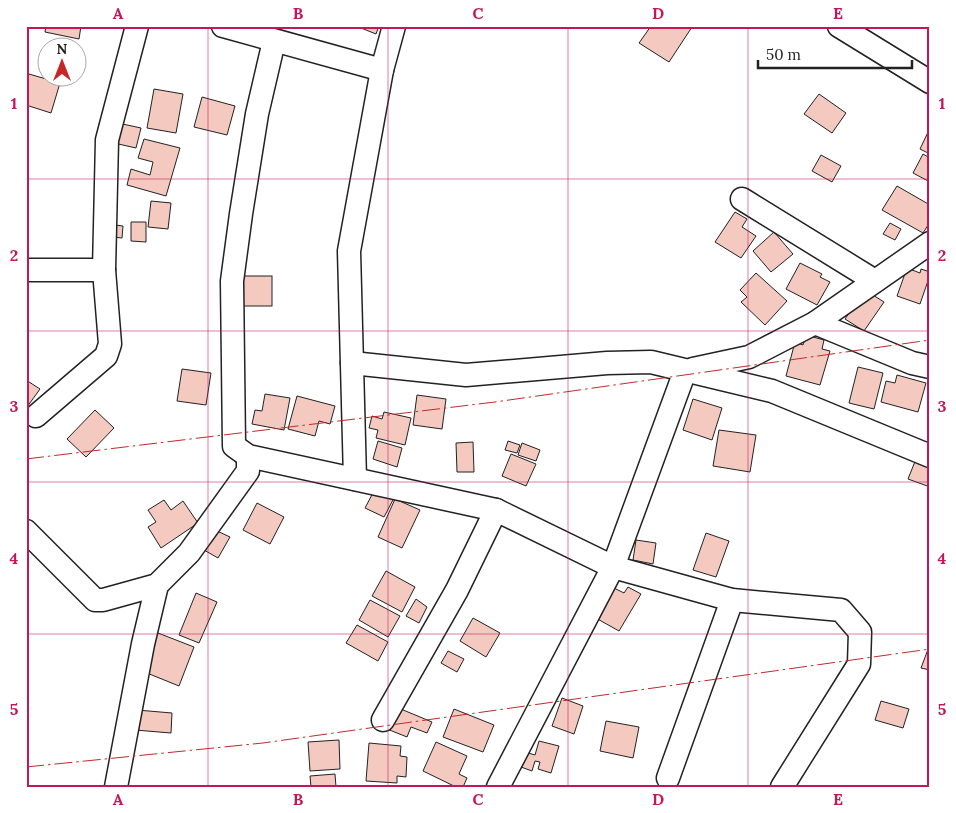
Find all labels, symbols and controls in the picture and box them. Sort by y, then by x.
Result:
text: A [113,3,124,23]
text: B [293,3,304,23]
text: C [472,3,484,23]
text: D [652,3,664,23]
text: E [833,3,843,23]
north arrow [38,38,88,88]
scale bar [758,38,912,70]
text: N [57,40,68,58]
text: 50 m [766,45,801,64]
text: 1 [11,93,17,113]
text: 1 [939,93,945,113]
text: 2 [10,245,18,265]
text: 2 [938,245,946,265]
text: 3 [10,396,19,416]
text: 3 [938,396,947,416]
text: 4 [10,548,19,568]
text: 4 [938,548,947,568]
text: 5 [10,699,19,719]
text: 5 [938,699,947,719]
text: A [113,789,124,809]
text: B [293,789,304,809]
text: C [472,789,484,809]
text: D [652,789,664,809]
text: E [833,789,843,809]

